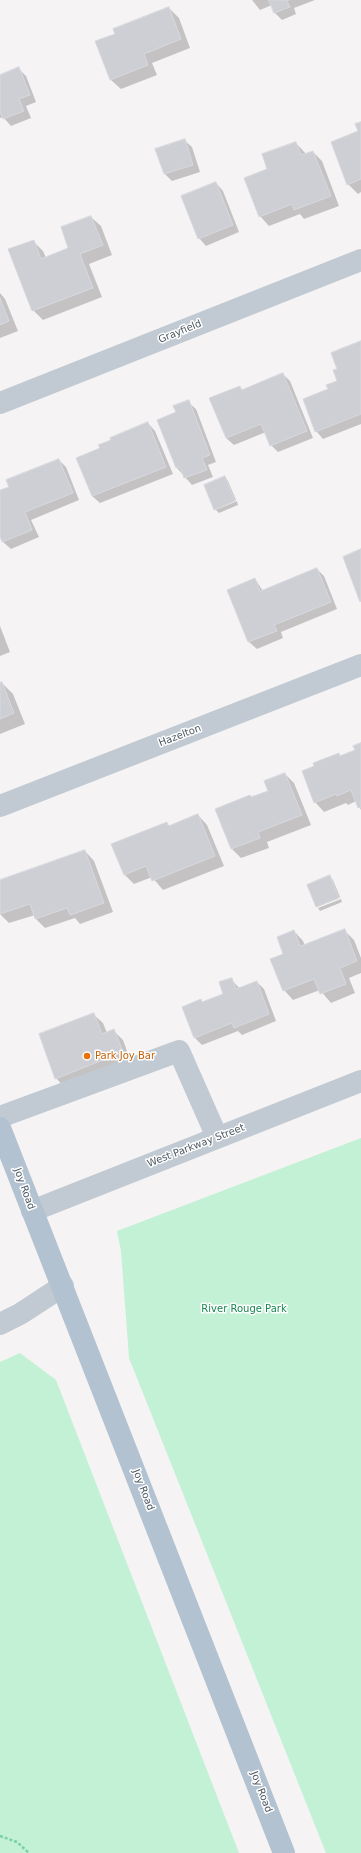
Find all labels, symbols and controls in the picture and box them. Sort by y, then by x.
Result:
street label: Grayfield [157,318,203,346]
street label: Hazelton [157,722,203,750]
place label: Park Joy Bar [95,1050,155,1062]
marker: Park Joy Bar [82,1051,92,1061]
street label: West Parkway Street [146,1122,246,1170]
street label: Joy Road [11,1167,37,1211]
park label: River Rouge Park [201,1303,287,1315]
street label: Joy Road [130,1468,156,1512]
street label: Joy Road [248,1770,274,1814]

